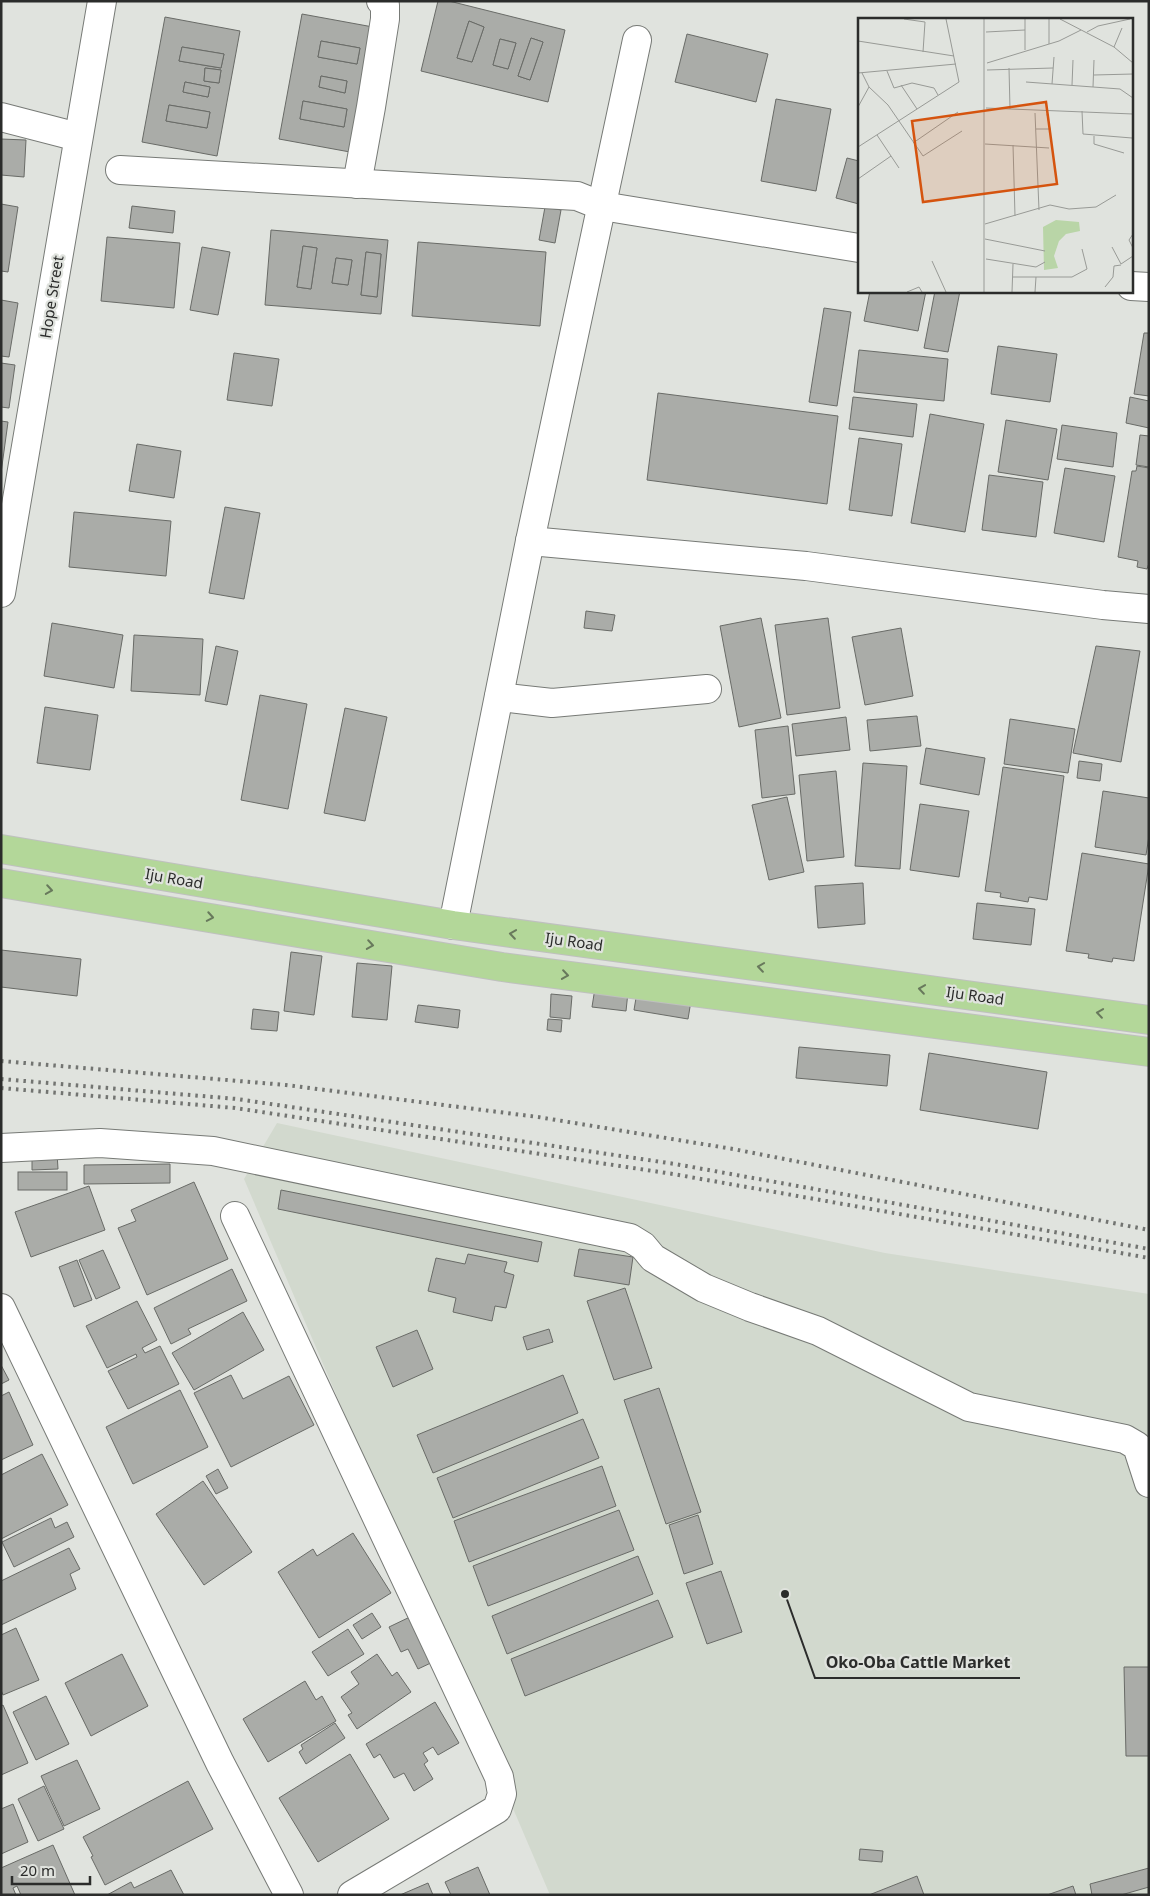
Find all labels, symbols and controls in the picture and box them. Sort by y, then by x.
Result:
inset map [858,18,1132,292]
street label: Hope Street [35,253,68,340]
street label: Iju Road [144,863,205,893]
one-way arrow [45,885,54,895]
one-way arrow [205,911,214,921]
street label: Iju Road [544,927,604,955]
one-way arrow [509,929,517,940]
one-way arrow [365,940,374,950]
one-way arrow [757,962,765,973]
one-way arrow [561,969,569,980]
street label: Iju Road [945,981,1005,1009]
one-way arrow [918,984,926,995]
one-way arrow [1096,1008,1104,1019]
callout: Oko-Oba Cattle Market [815,1647,1020,1678]
text: Oko-Oba Cattle Market [826,1651,1010,1673]
scale bar [12,1854,90,1886]
text: 20 m [20,1860,55,1880]

